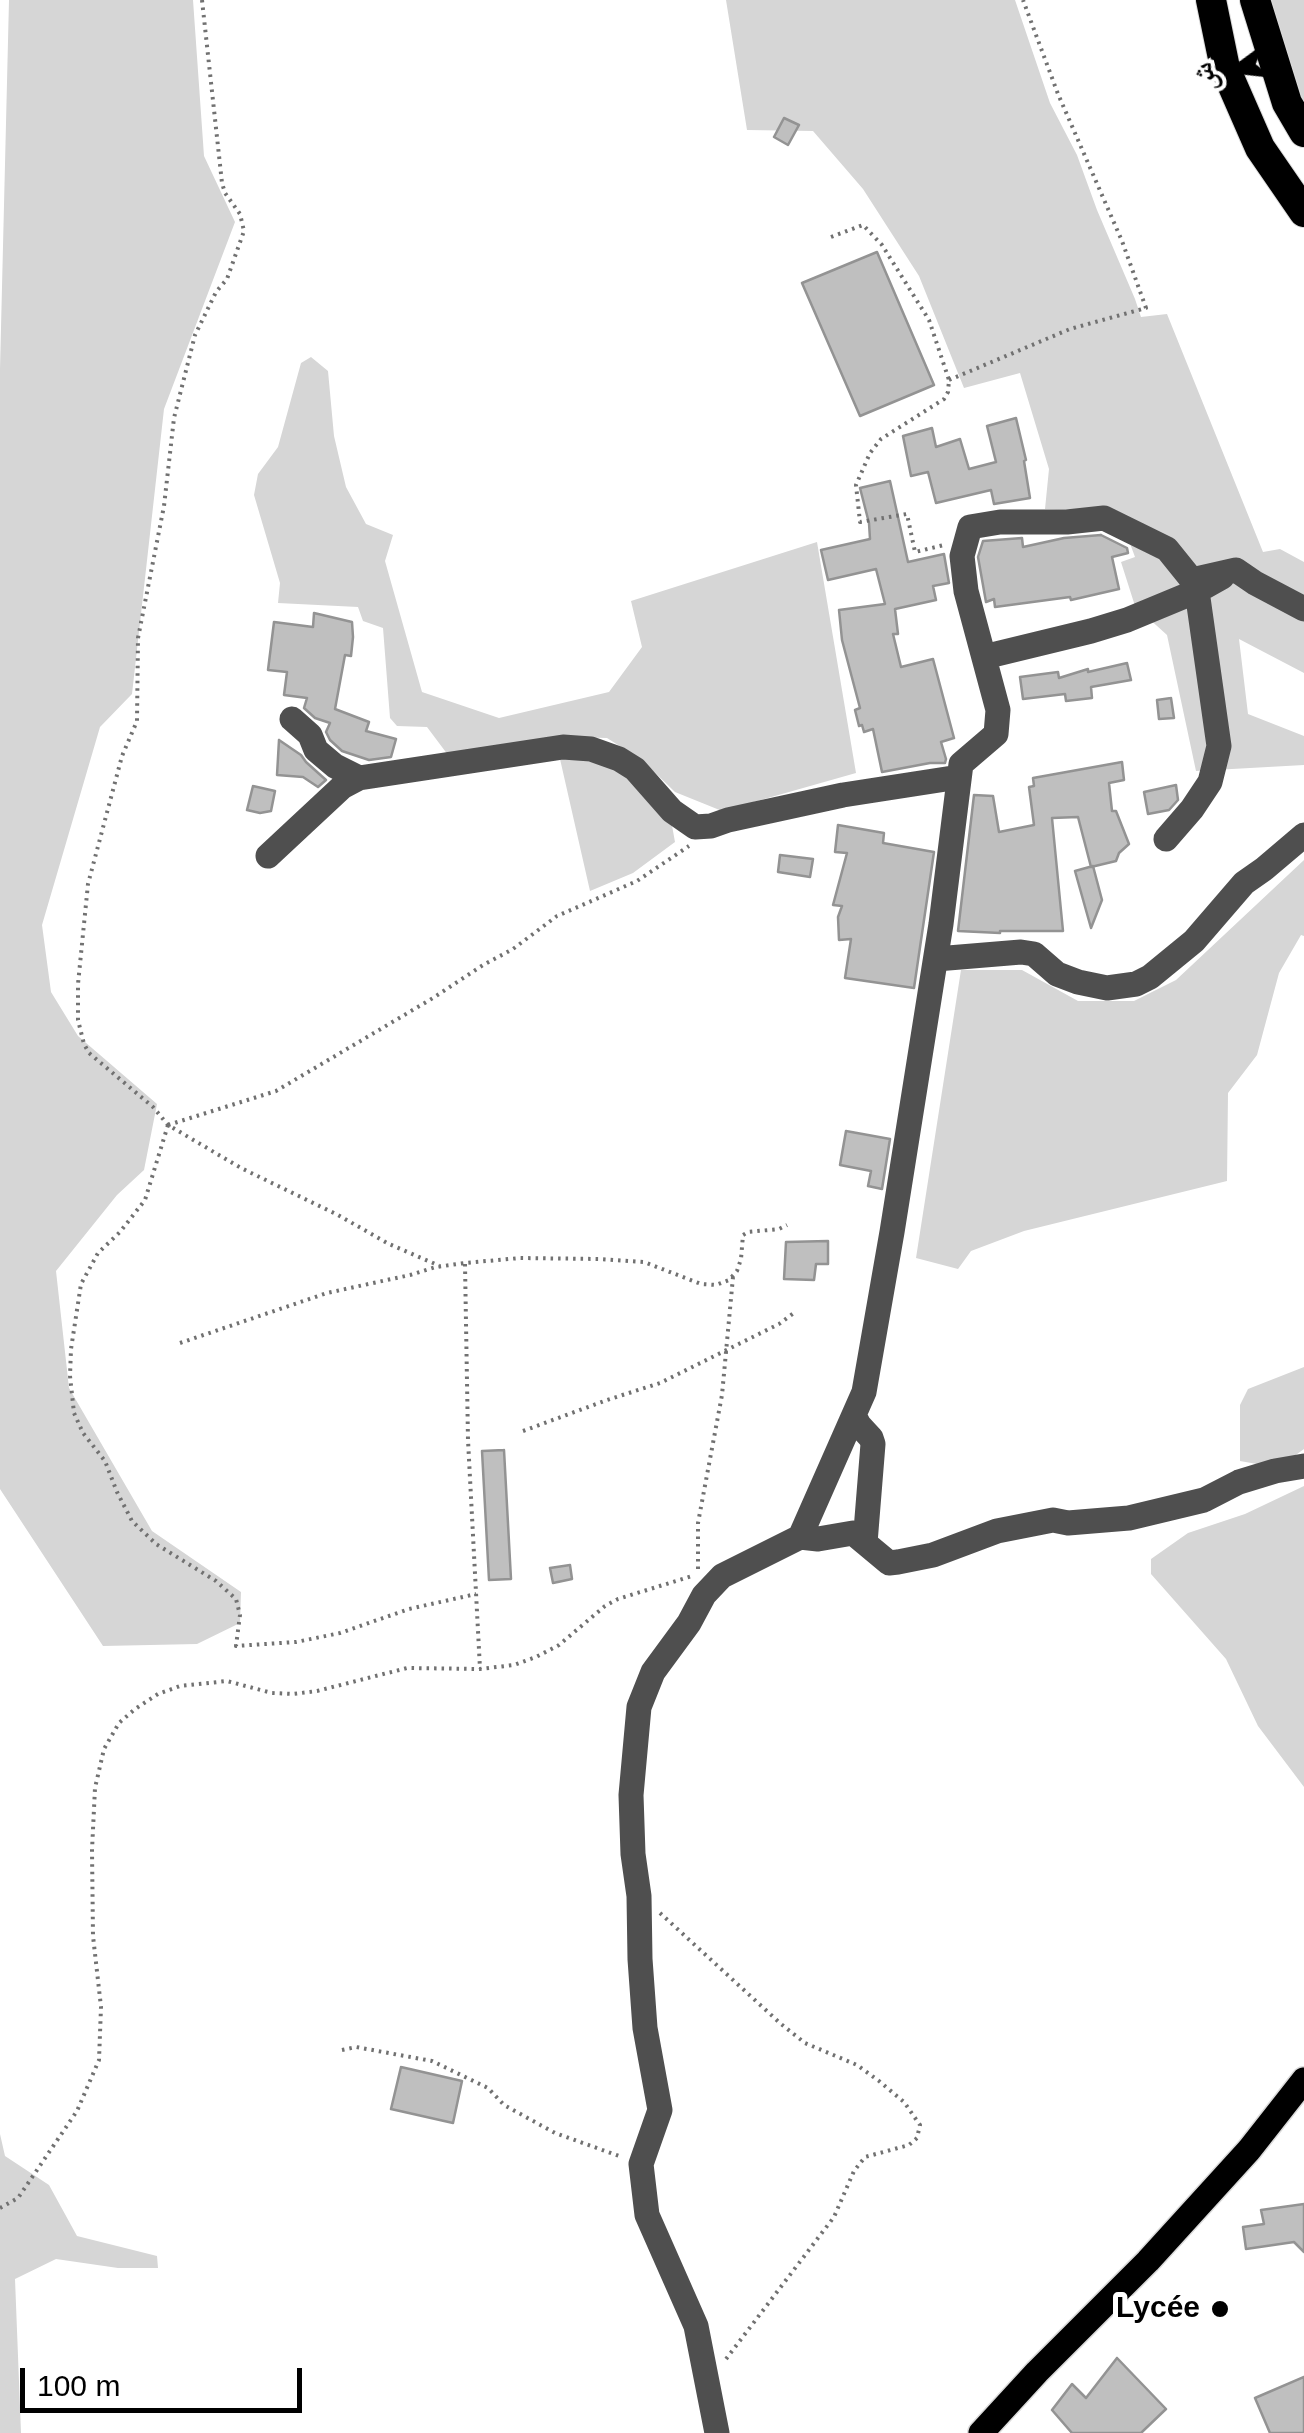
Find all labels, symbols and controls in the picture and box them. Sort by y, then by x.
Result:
north arrow [1184,20,1284,120]
text: ش [1186,60,1223,96]
place label: Lycée [1116,2291,1200,2327]
marker: Lycée [1209,2298,1231,2320]
scale bar [25,2348,308,2410]
text: 100 m [37,2369,120,2402]

